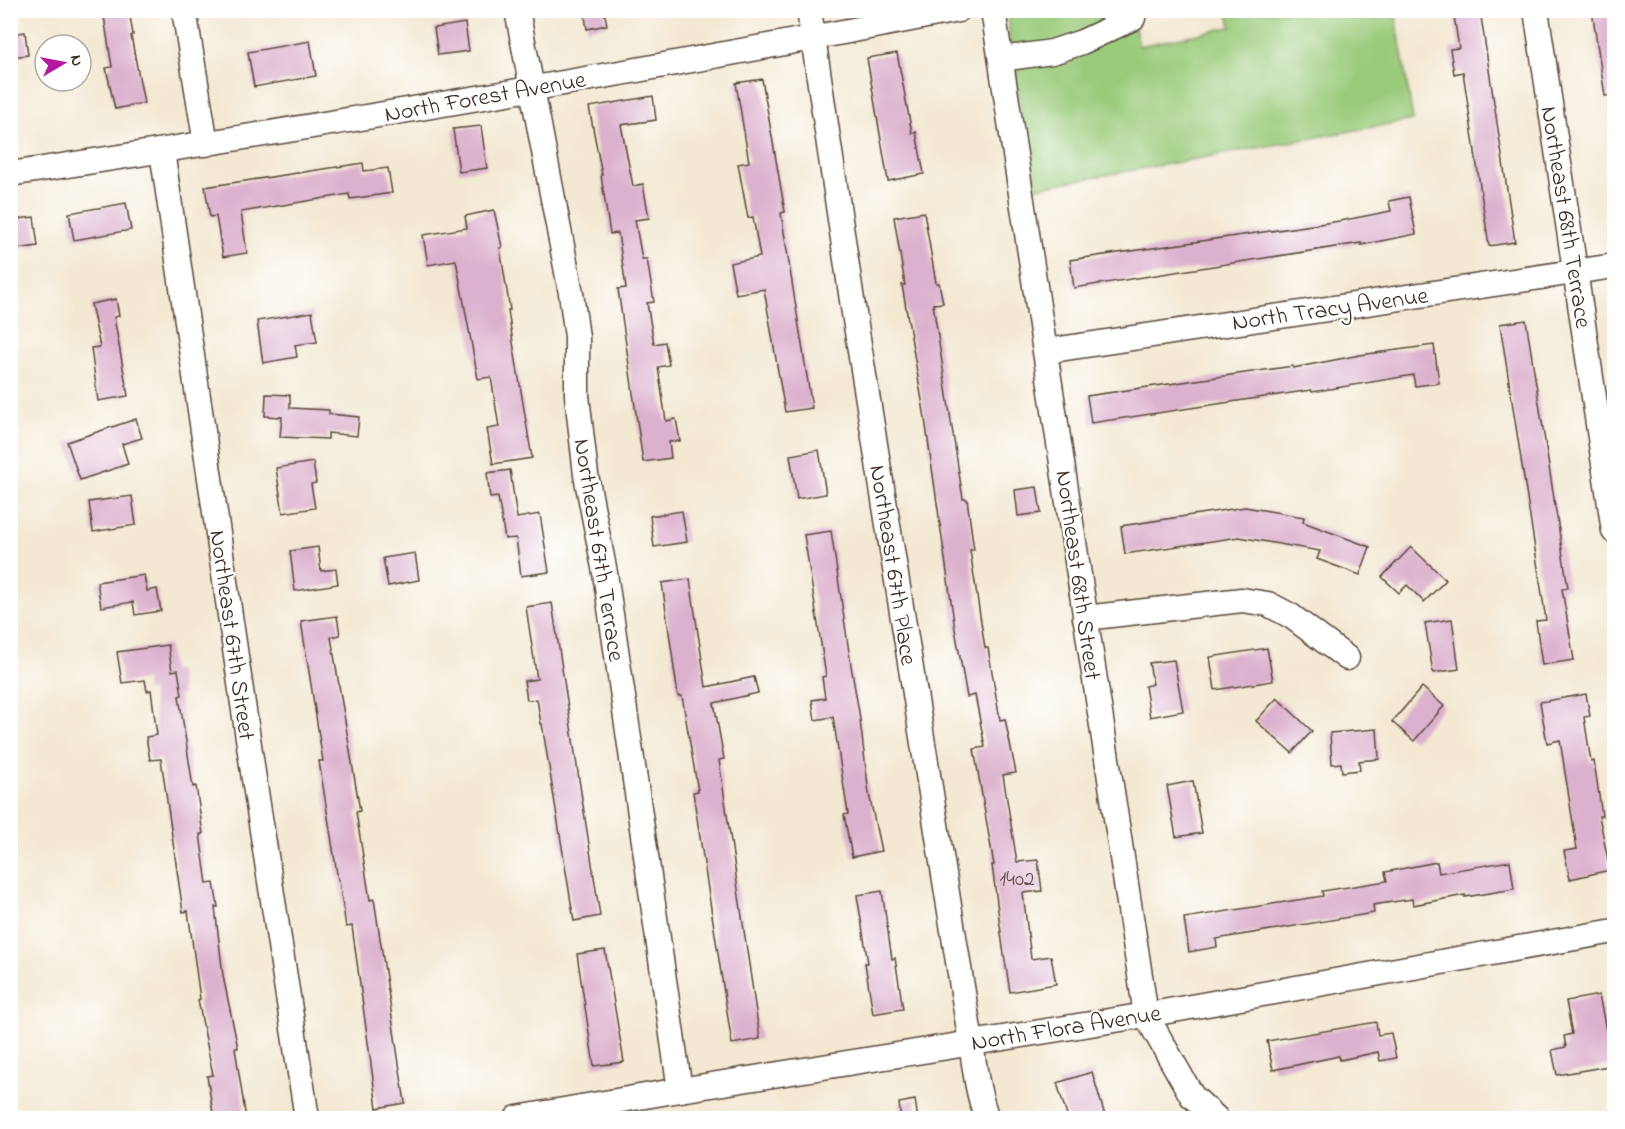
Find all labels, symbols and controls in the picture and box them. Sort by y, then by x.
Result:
north arrow [33,33,93,93]
text: N [63,53,89,68]
street label: North Forest Avenue [382,63,589,133]
street label: Northeast 68th Terrace [1530,104,1599,331]
street label: North Tracy Avenue [1230,279,1431,343]
street label: Northeast 67th Terrace [563,436,632,665]
street label: Northeast 67th Place [858,463,925,668]
street label: Northeast 68th Street [1045,468,1109,682]
street label: Northeast 67th Street [198,528,263,743]
house number: 1402 [1000,865,1034,895]
street label: North Flora Avenue [969,997,1164,1062]

